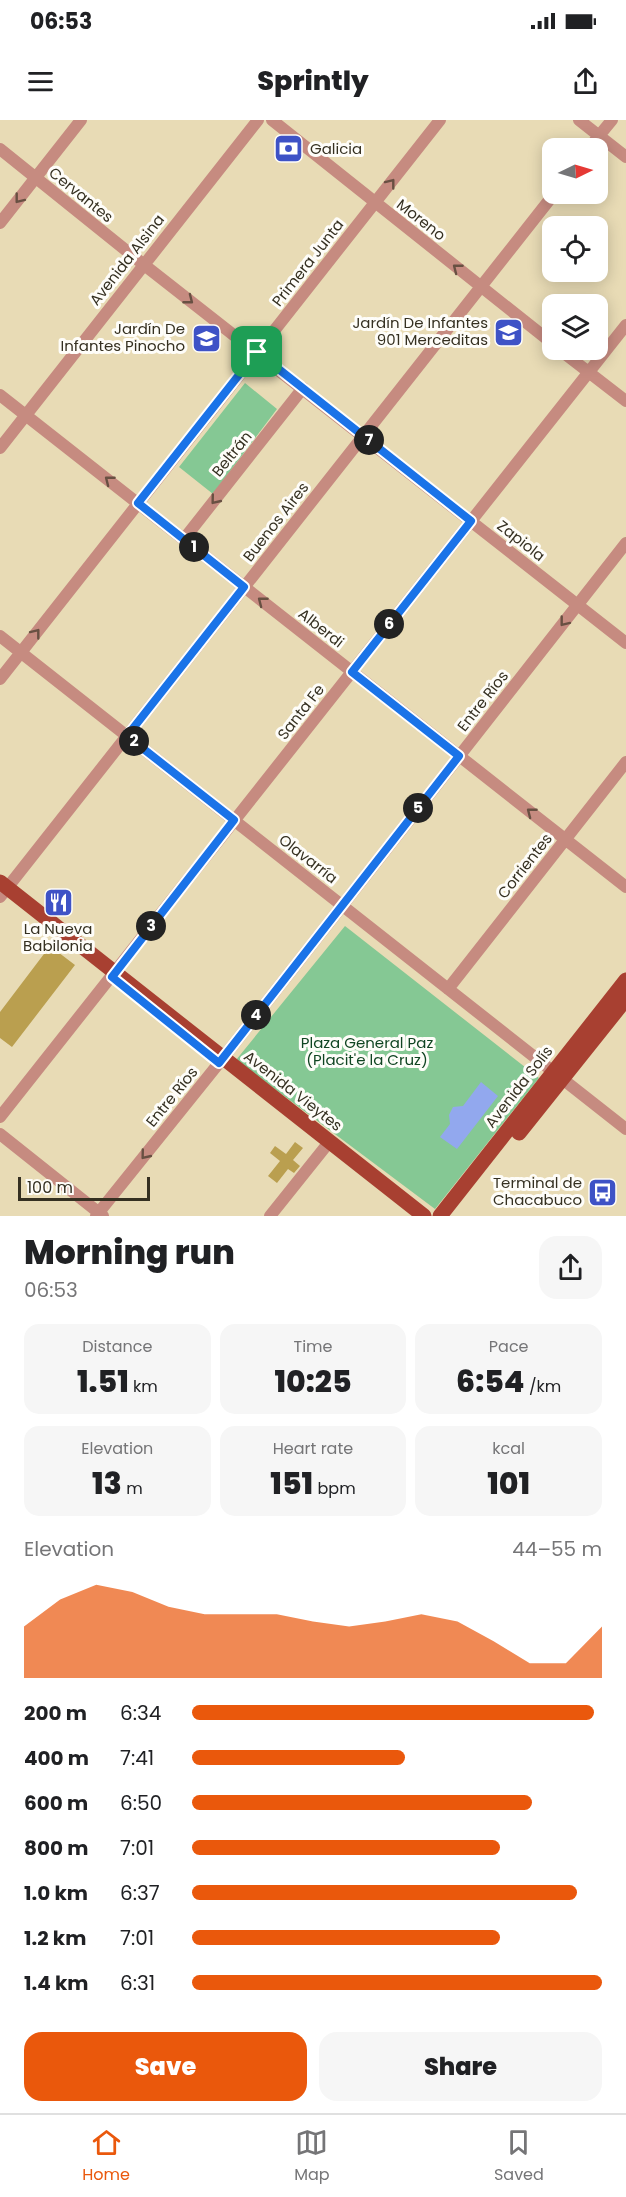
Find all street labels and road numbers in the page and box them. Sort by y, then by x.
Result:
street label: Cervantes [45,162,118,227]
street label: Moreno [393,194,450,245]
street label: Avenida Alsina [84,210,169,310]
street label: Primera Junta [267,215,348,311]
street label: Beltrán [207,426,256,481]
street label: Buenos Aires [238,477,313,566]
street label: Zapiola [493,515,550,566]
street label: Alberdi [294,603,349,652]
street label: Entre Ríos [452,666,513,735]
street label: Santa Fe [272,680,329,744]
street label: Olavarría [275,829,342,888]
street label: Corrientes [492,829,557,903]
street label: Avenida Solís [480,1041,557,1132]
street label: Avenida Vieytes [240,1046,347,1136]
street label: Entre Ríos [141,1062,202,1131]

